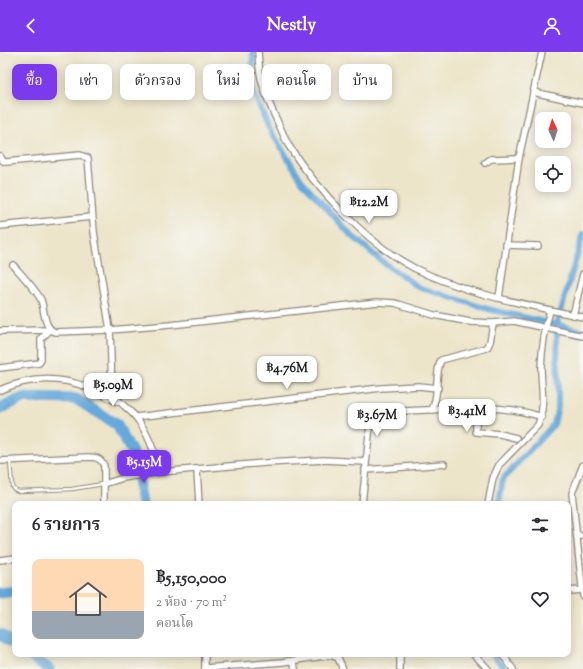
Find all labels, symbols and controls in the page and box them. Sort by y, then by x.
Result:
text: Nestly [267,13,316,39]
icon: back [20,15,42,37]
icon: person [541,15,563,37]
chip: ซื้อ [12,64,57,100]
chip: เช่า [65,64,112,100]
chip: ตัวกรอง [120,64,195,100]
chip: ใหม่ [203,64,254,100]
chip: คอนโด [262,64,331,100]
chip: บ้าน [339,64,392,100]
north arrow [535,112,571,148]
map controls [535,112,571,192]
button: locate [535,156,571,192]
pin: ฿12.2M [336,190,402,224]
text: ฿12.2M [349,194,389,212]
pin: ฿4.76M [254,356,320,390]
text: ฿4.76M [266,360,308,378]
pin: ฿5.09M [80,373,146,407]
text: ฿5.09M [93,377,133,395]
pin: ฿3.41M [434,399,500,433]
pin: ฿3.67M [344,403,410,437]
text: ฿3.41M [448,403,486,421]
text: ฿3.67M [357,407,397,425]
pin: ฿5.15M [111,450,177,484]
text: ฿5.15M [126,454,162,472]
text: 6 รายการ [32,514,100,538]
icon: filters [529,514,551,536]
text: ฿5,150,000 [156,567,226,591]
icon: home [64,575,112,623]
icon: heart [529,588,551,610]
text: 2 ห้อง · 70 m² [156,594,227,612]
text: คอนโด [156,615,194,633]

